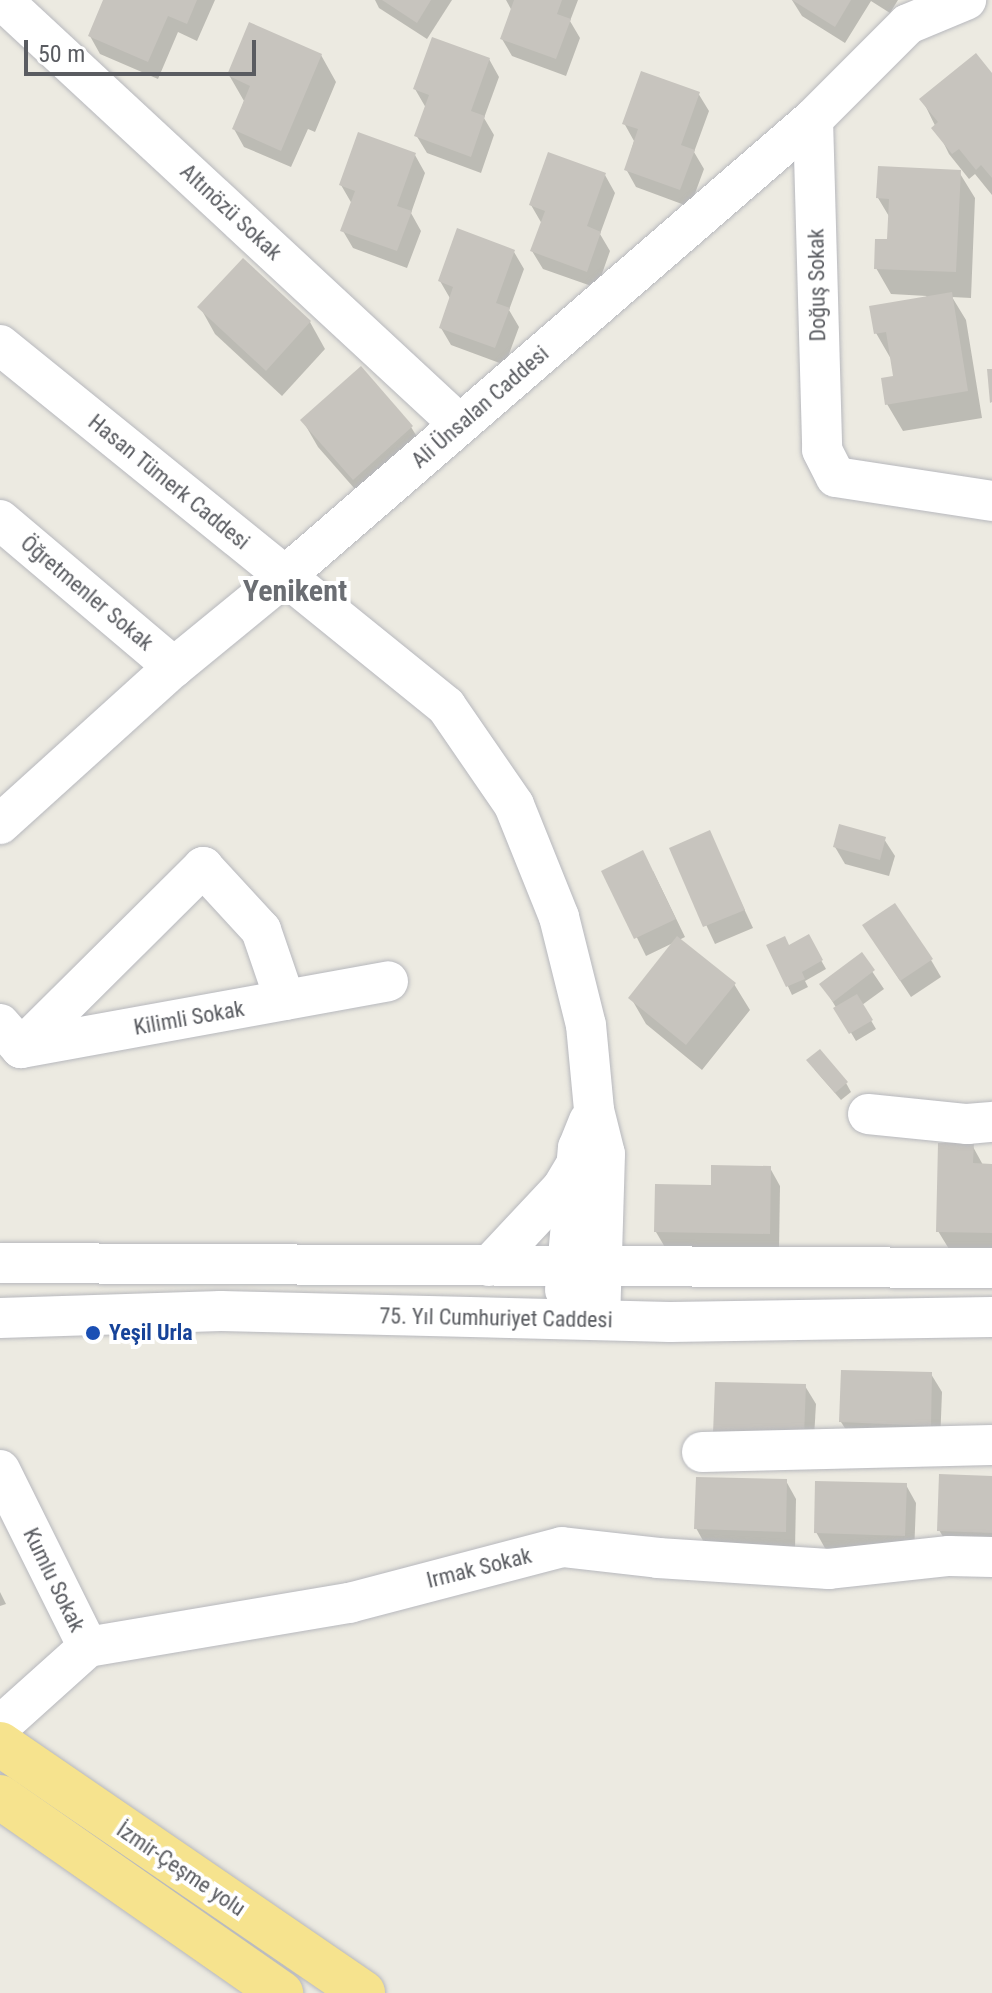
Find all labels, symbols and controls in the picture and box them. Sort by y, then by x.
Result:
scale bar [28,24,260,74]
text: 50 m [38,40,85,68]
street label: Altınözü Sokak [175,158,287,266]
street label: Doğuş Sokak [803,228,831,342]
street label: Ali Ünsalan Caddesi [406,340,554,474]
street label: Hasan Tümerk Caddesi [83,409,255,555]
street label: Öğretmenler Sokak [15,530,159,656]
district label: Yenikent [243,573,347,609]
street label: Kilimli Sokak [132,995,246,1041]
street label: 75. Yıl Cumhuriyet Caddesi [379,1303,613,1333]
place label: Yeşil Urla [109,1320,193,1346]
marker: Yeşil Urla [84,1324,102,1342]
street label: Kumlu Sokak [17,1524,91,1636]
street label: Irmak Sokak [424,1542,534,1594]
street label: İzmir-Çeşme yolu [112,1816,250,1922]

